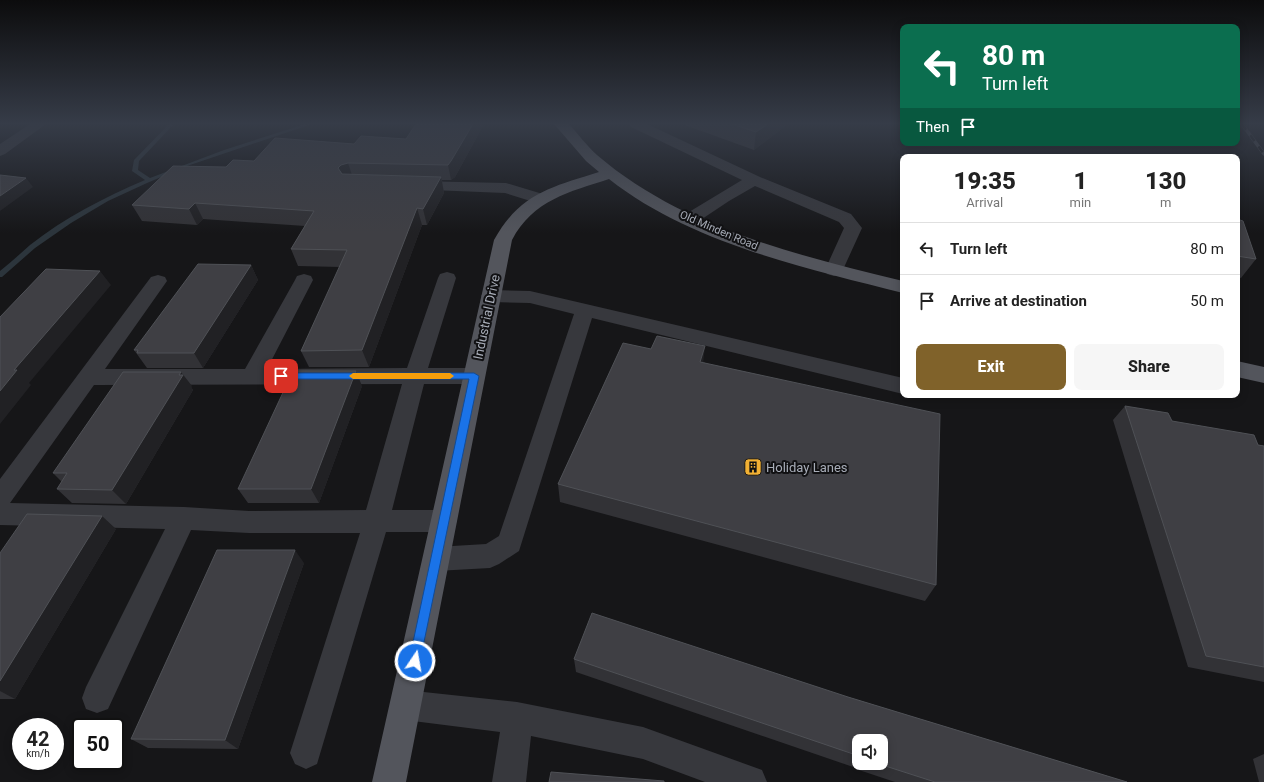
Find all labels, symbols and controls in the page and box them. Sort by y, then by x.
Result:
text: 80 m [982,39,1045,72]
icon: left [916,40,968,92]
text: Turn left [982,73,1048,94]
icon: arrive [957,116,979,138]
text: Then [916,118,949,136]
text: 19:35 [954,167,1016,195]
text: 1 [1073,167,1087,195]
text: 130 [1145,167,1186,195]
text: Arrival [966,195,1003,210]
text: min [1070,195,1091,210]
text: m [1160,195,1171,210]
street label: Old Minden Road [678,208,760,253]
icon: left [916,238,938,260]
text: Turn left [950,240,1007,258]
text: 80 m [1190,240,1224,258]
street label: Industrial Drive [470,273,503,361]
icon: arrive [916,290,938,312]
text: Arrive at destination [950,292,1087,310]
text: 50 m [1190,292,1224,310]
button: Exit [916,344,1066,390]
button: Share [1074,344,1224,390]
pin [264,359,298,393]
icon: arrive [270,365,292,387]
building icon: Holiday Lanes [743,457,763,477]
place label: Holiday Lanes [766,460,848,475]
position arrow [394,640,436,682]
speed limit sign: 50 [72,718,124,770]
text: 42 [27,727,49,751]
map controls [852,734,888,770]
button: sound [852,734,888,770]
text: km/h [26,748,50,759]

